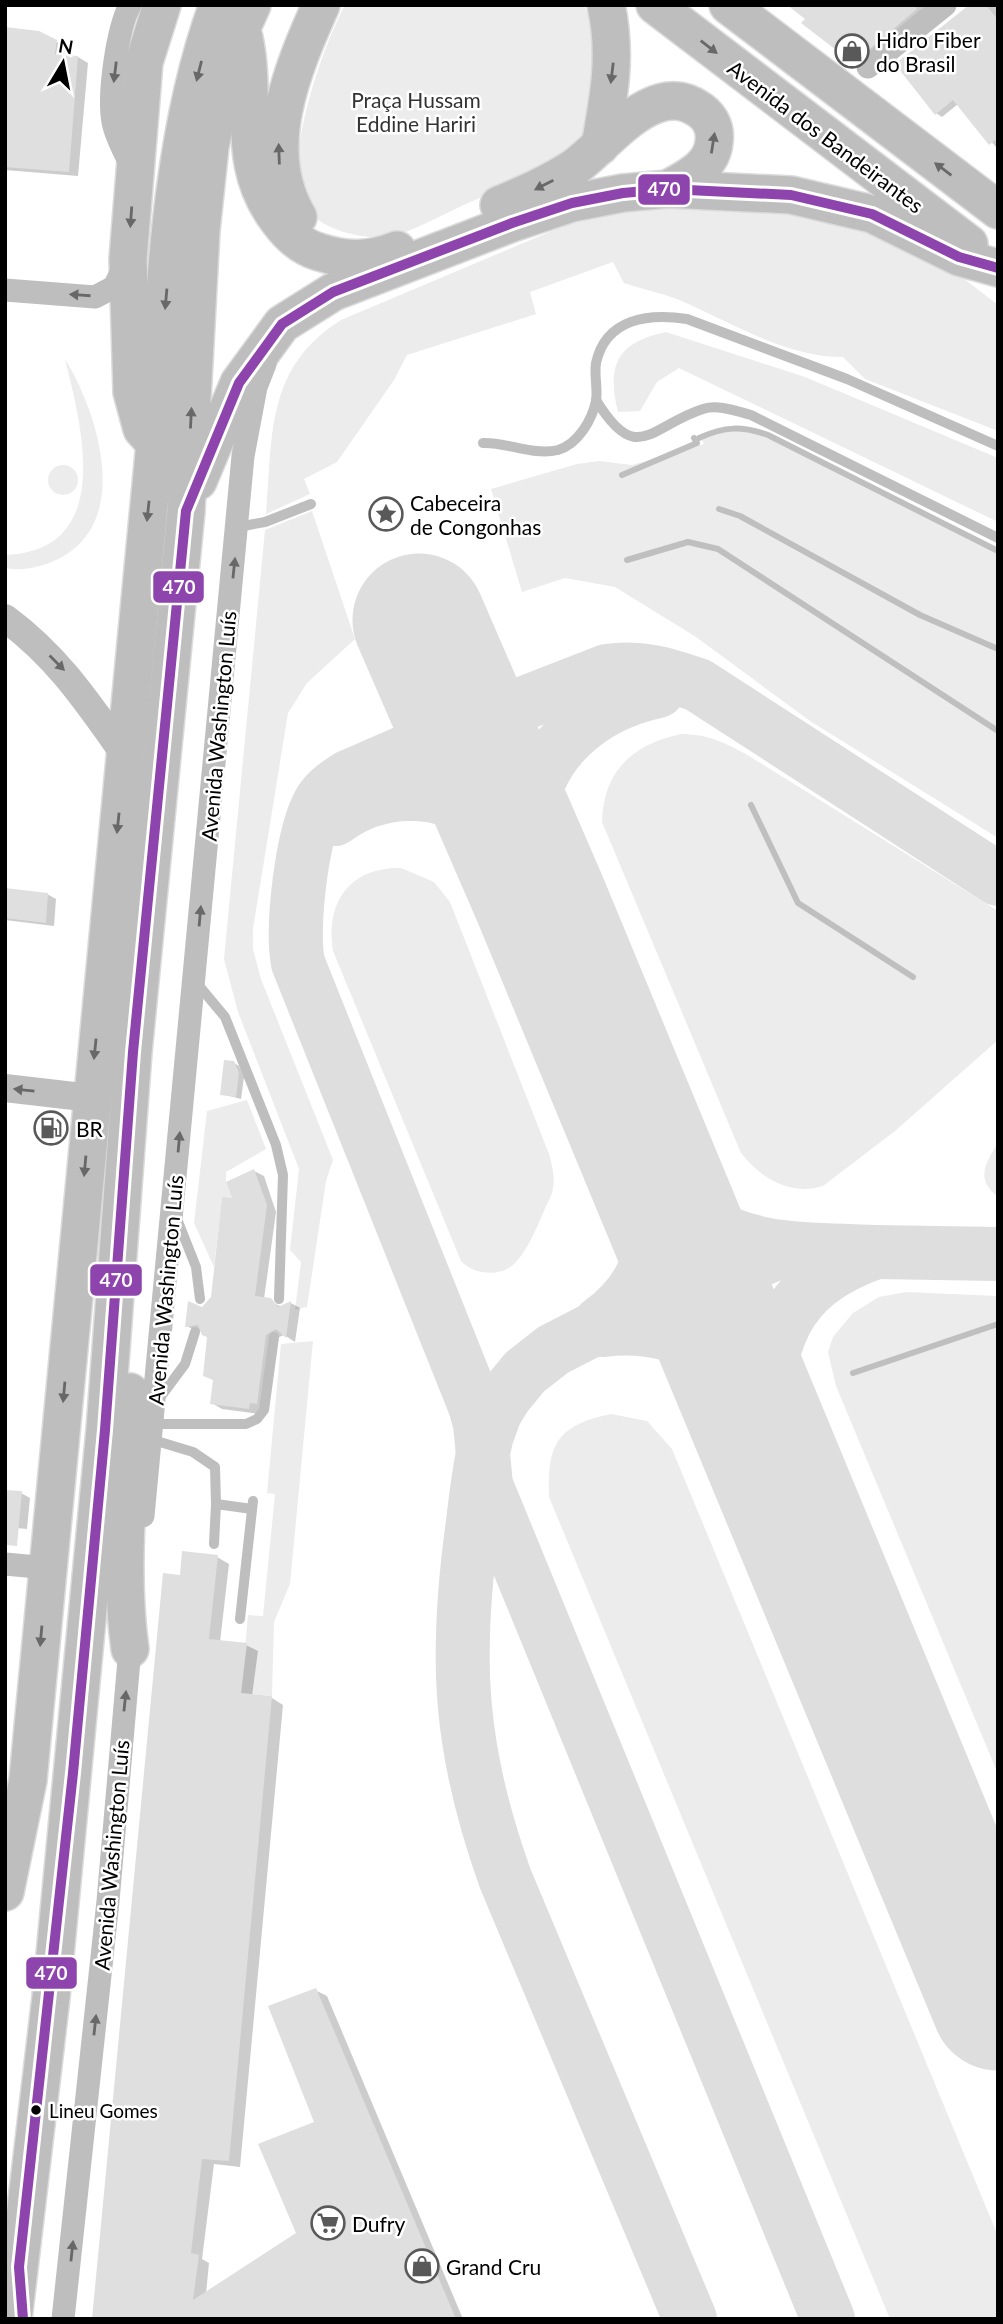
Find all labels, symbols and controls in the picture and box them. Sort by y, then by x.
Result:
place label: Hidro Fiber do Brasil [876,27,981,76]
north arrow [28,28,98,98]
shop icon: Hidro Fiber do Brasil [833,32,871,70]
text: N [57,33,75,58]
one-way arrow [699,40,717,55]
street label: Avenida dos Bandeirantes [723,54,929,218]
one-way arrow [193,60,204,82]
one-way arrow [110,61,121,83]
one-way arrow [607,62,618,84]
park label: Praça Hussam Eddine Hariri [351,87,481,136]
one-way arrow [708,132,719,154]
one-way arrow [273,142,284,164]
one-way arrow [934,162,952,176]
line badge: 470 [637,173,691,206]
text: 470 [647,177,681,200]
one-way arrow [534,179,554,190]
one-way arrow [125,206,136,228]
one-way arrow [160,288,171,310]
one-way arrow [68,290,90,301]
one-way arrow [185,407,196,429]
place label: Cabeceira de Congonhas [410,490,541,539]
place icon: Cabeceira de Congonhas [367,495,405,533]
one-way arrow [142,500,153,522]
one-way arrow [228,556,239,578]
line badge: 470 [152,570,205,604]
text: 470 [162,575,196,598]
street label: Avenida Washington Luís [195,610,241,842]
one-way arrow [48,654,64,671]
one-way arrow [112,812,123,834]
one-way arrow [195,905,206,927]
one-way arrow [90,1039,101,1061]
one-way arrow [12,1085,34,1096]
fuel station icon: BR [32,1109,70,1147]
place label: BR [76,1116,104,1141]
one-way arrow [174,1131,185,1153]
one-way arrow [79,1155,90,1177]
street label: Avenida Washington Luís [142,1174,188,1406]
line badge: 470 [89,1263,143,1297]
text: 470 [99,1268,133,1291]
one-way arrow [58,1381,69,1403]
one-way arrow [36,1625,47,1647]
one-way arrow [120,1689,131,1711]
street label: Avenida Washington Luís [88,1739,134,1971]
line badge: 470 [25,1956,78,1990]
text: 470 [34,1961,68,1984]
one-way arrow [89,2013,100,2035]
place label: Lineu Gomes [49,2099,158,2122]
marker: Lineu Gomes [29,2103,43,2117]
supermarket icon: Dufry [309,2204,347,2242]
place label: Dufry [352,2211,406,2236]
one-way arrow [67,2240,78,2262]
shop icon: Grand Cru [403,2247,441,2285]
place label: Grand Cru [446,2254,541,2279]

